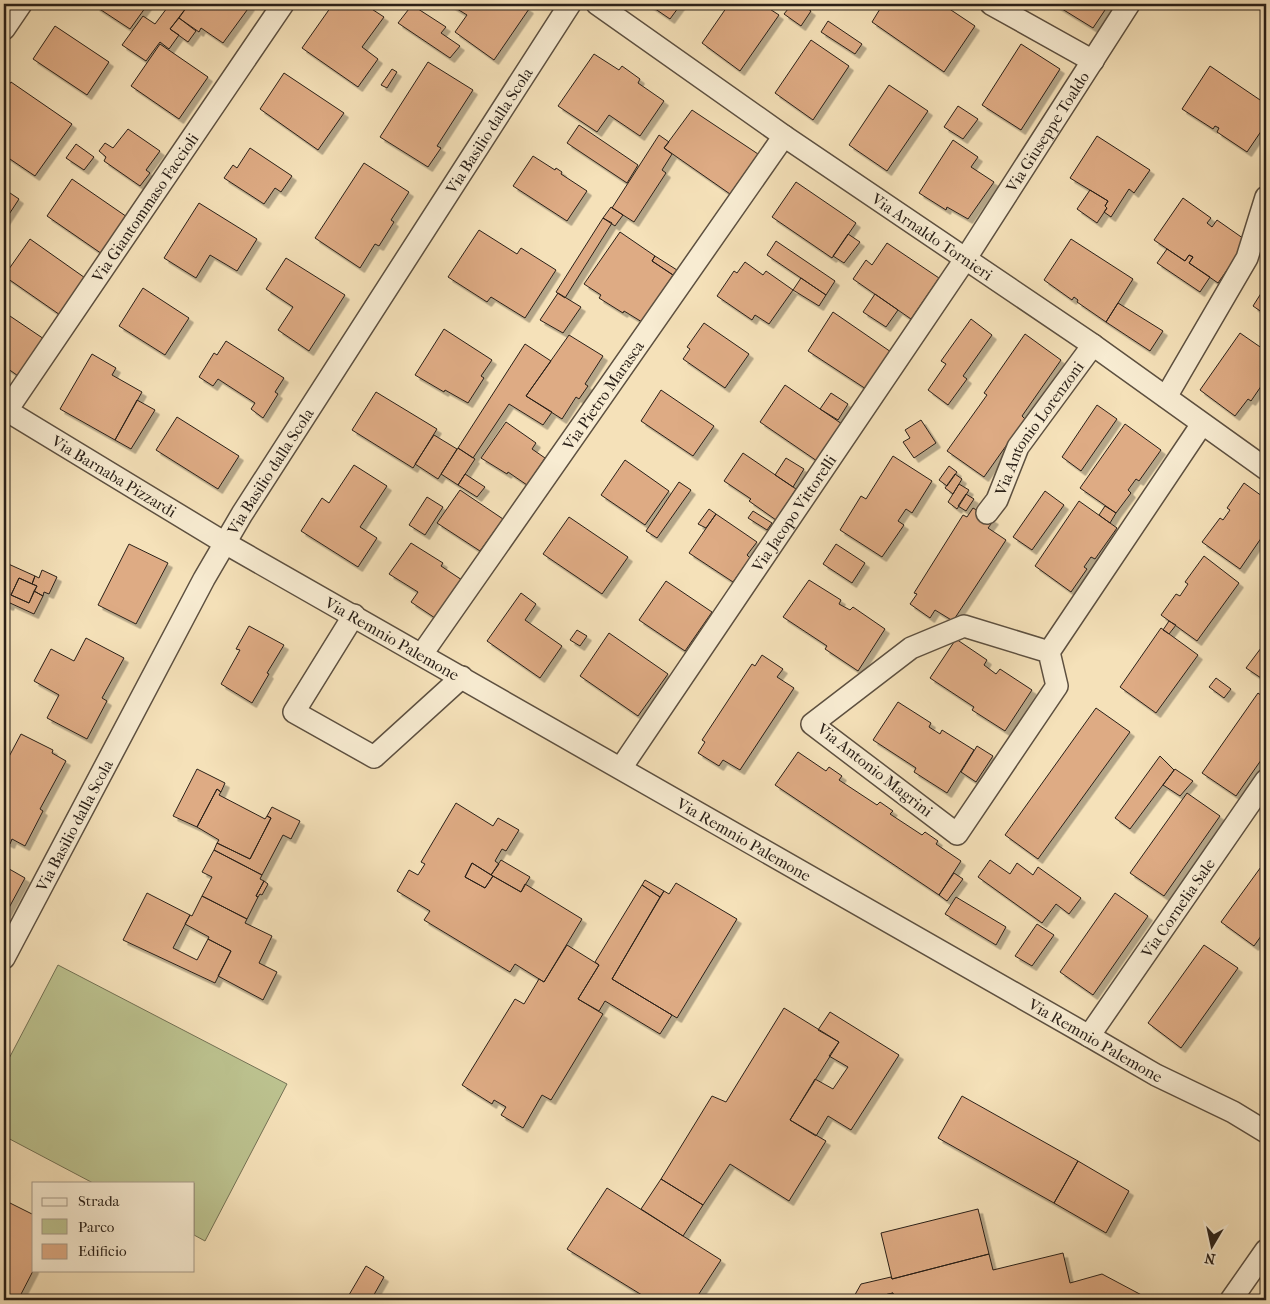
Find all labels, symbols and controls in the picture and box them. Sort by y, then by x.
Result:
street label: Via Basilio dalla Scola [441,63,537,198]
street label: Via Giuseppe Toaldo [1001,68,1093,196]
street label: Via Giantommaso Faccioli [87,129,202,286]
street label: Via Arnaldo Tornieri [867,188,997,284]
street label: Via Pietro Marasca [558,336,648,454]
street label: Via Antonio Lorenzoni [990,357,1088,499]
street label: Via Basilio dalla Scola [222,404,317,539]
street label: Via Barnaba Pizzardi [48,430,180,521]
street label: Via Jacopo Vittorelli [747,451,840,576]
street label: Via Remnio Palemone [321,592,463,684]
street label: Via Antonio Magrini [813,719,937,821]
street label: Via Basilio dalla Scola [31,756,117,895]
street label: Via Remnio Palemone [673,793,815,885]
street label: Via Cornelia Sale [1136,854,1219,962]
street label: Via Remnio Palemone [1024,994,1166,1086]
legend [32,1182,195,1272]
text: Strada [78,1192,121,1210]
text: Parco [78,1218,115,1236]
north arrow [1188,1222,1238,1272]
text: Edificio [78,1242,127,1260]
text: N [1203,1249,1217,1268]

